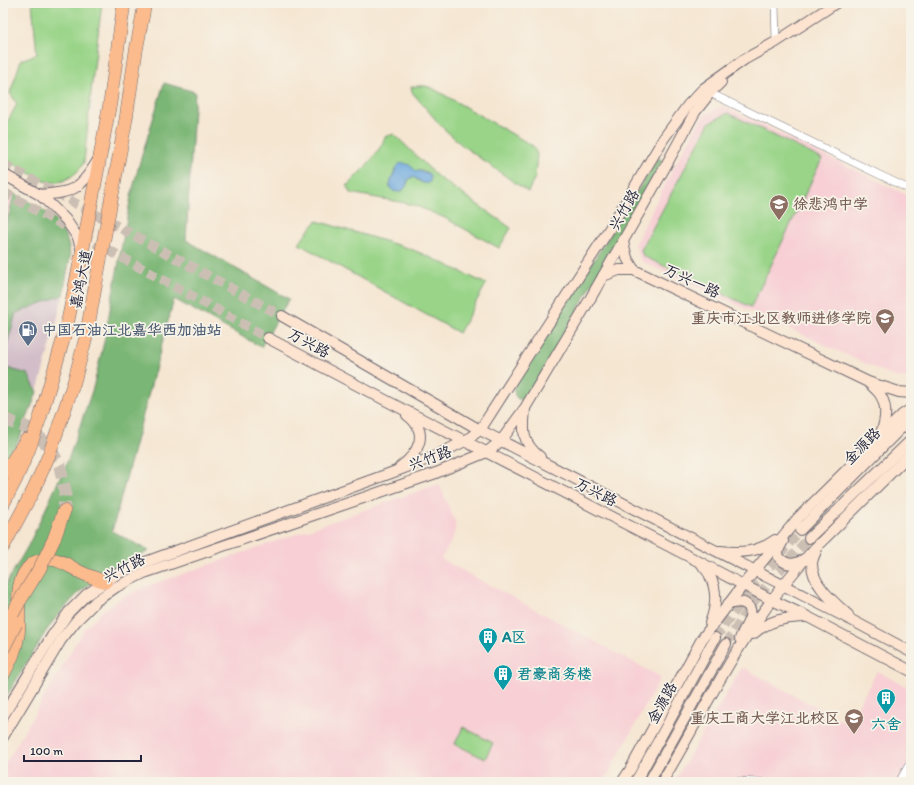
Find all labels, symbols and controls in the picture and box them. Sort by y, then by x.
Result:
street label: 兴竹路 [605,186,643,234]
school or university icon: 徐悲鸿中学 [768,193,790,221]
place label: 徐悲鸿中学 [793,195,868,213]
street label: 嘉鸿大道 [66,248,96,310]
street label: 万兴一路 [661,260,723,302]
school or university icon: 重庆市江北区教师进修学院 [874,307,896,335]
place label: 重庆市江北区教师进修学院 [691,309,871,327]
fuel station icon: 中国石油江北嘉华西加油站 [17,319,39,347]
place label: 中国石油江北嘉华西加油站 [42,321,222,339]
street label: 万兴路 [285,324,333,362]
street label: 金源路 [840,424,884,468]
street label: 兴竹路 [406,442,454,474]
street label: 万兴路 [572,474,620,510]
street label: 兴竹路 [100,550,148,586]
building icon: A区 [477,626,499,654]
place label: A区 [501,628,527,646]
building icon: 君豪商务楼 [492,663,514,691]
place label: 君豪商务楼 [517,665,592,683]
street label: 金源路 [643,679,681,727]
building icon: 六舍 [875,687,897,715]
school or university icon: 重庆工商大学江北校区 [843,707,865,735]
place label: 重庆工商大学江北校区 [690,709,840,727]
place label: 六舍 [871,715,901,733]
scale bar [24,737,141,763]
text: 100 m [30,744,63,758]

